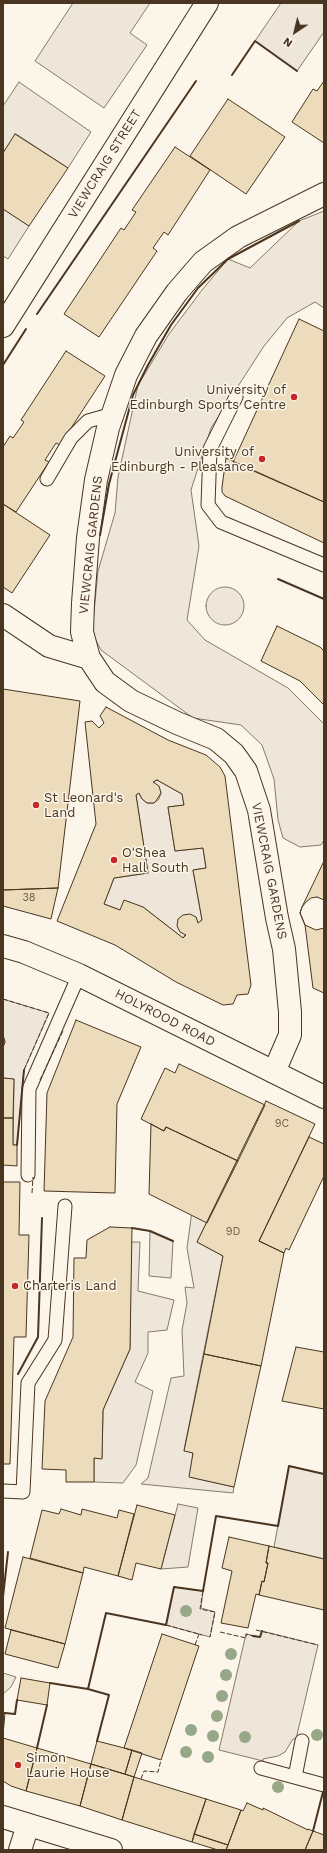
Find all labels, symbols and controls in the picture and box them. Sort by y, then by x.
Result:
north arrow [275,12,315,52]
text: N [281,35,295,50]
street label: VIEWCRAIG STREET [65,107,145,221]
place label: University of Edinburgh Sports Centre [129,382,286,413]
marker: University of Edinburgh Sports Centre [289,392,299,402]
place label: University of Edinburgh - Pleasance [111,444,254,475]
marker: University of Edinburgh - Pleasance [257,454,267,464]
street label: VIEWCRAIG GARDENS [76,475,106,615]
place label: St Leonard's Land [44,790,123,821]
marker: St Leonard's Land [31,800,41,810]
street label: VIEWCRAIG GARDENS [248,801,290,941]
place label: O'Shea Hall South [122,845,189,876]
marker: O'Shea Hall South [109,855,119,865]
house number: 38 [22,891,36,905]
street label: HOLYROOD ROAD [112,986,218,1050]
house number: 9C [275,1117,289,1131]
house number: 9D [226,1225,240,1239]
place label: Charteris Land [23,1278,117,1294]
marker: Charteris Land [10,1281,20,1291]
place label: Simon Laurie House [26,1750,109,1781]
marker: Simon Laurie House [13,1760,23,1770]

